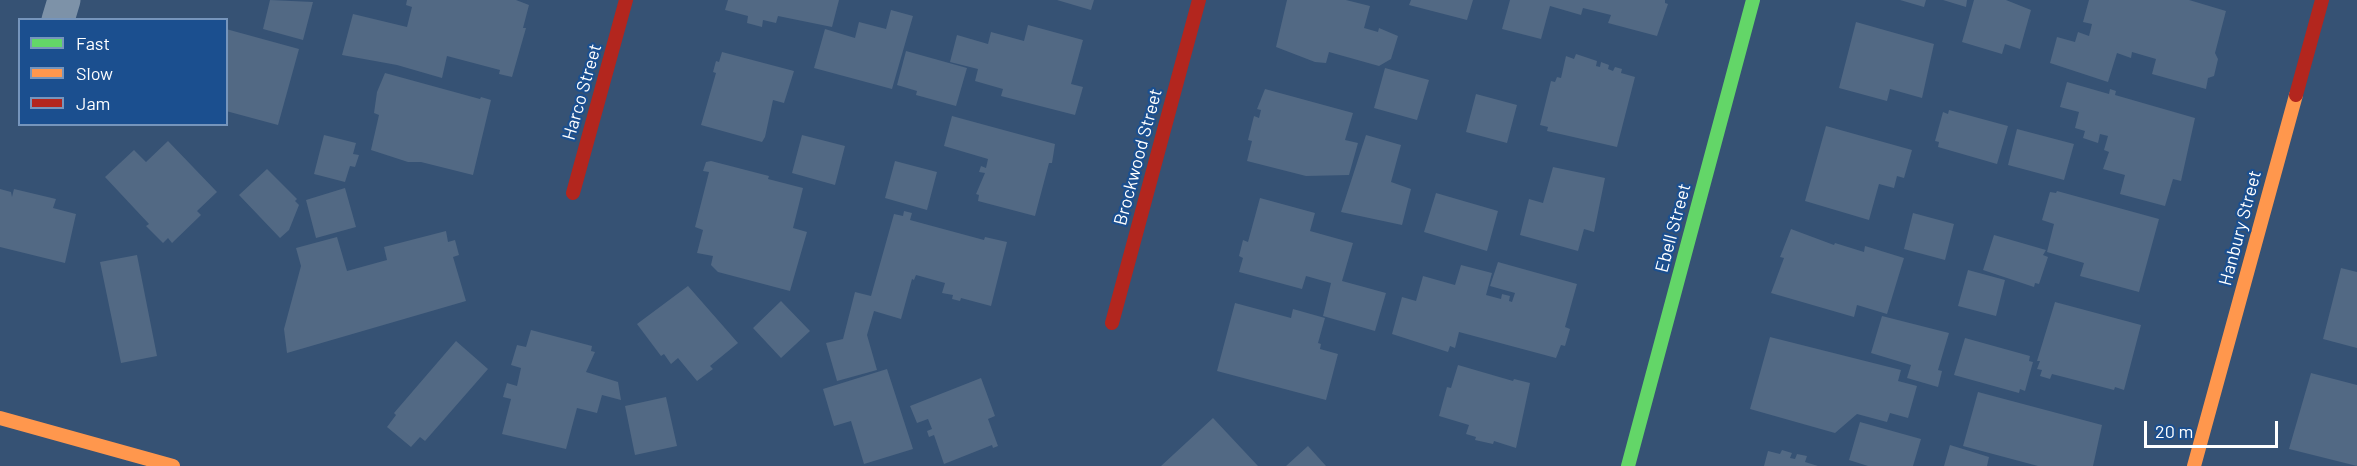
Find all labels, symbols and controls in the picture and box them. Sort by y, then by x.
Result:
legend [18,18,228,126]
text: Fast [76,32,110,54]
street label: Harco Street [558,41,606,143]
text: Slow [76,62,113,84]
street label: Brockwood Street [1109,86,1167,228]
text: Jam [76,92,110,114]
street label: Hanbury Street [2214,168,2266,288]
street label: Ebell Street [1651,181,1695,275]
scale bar [2147,409,2280,447]
text: 20 m [2155,420,2193,442]

